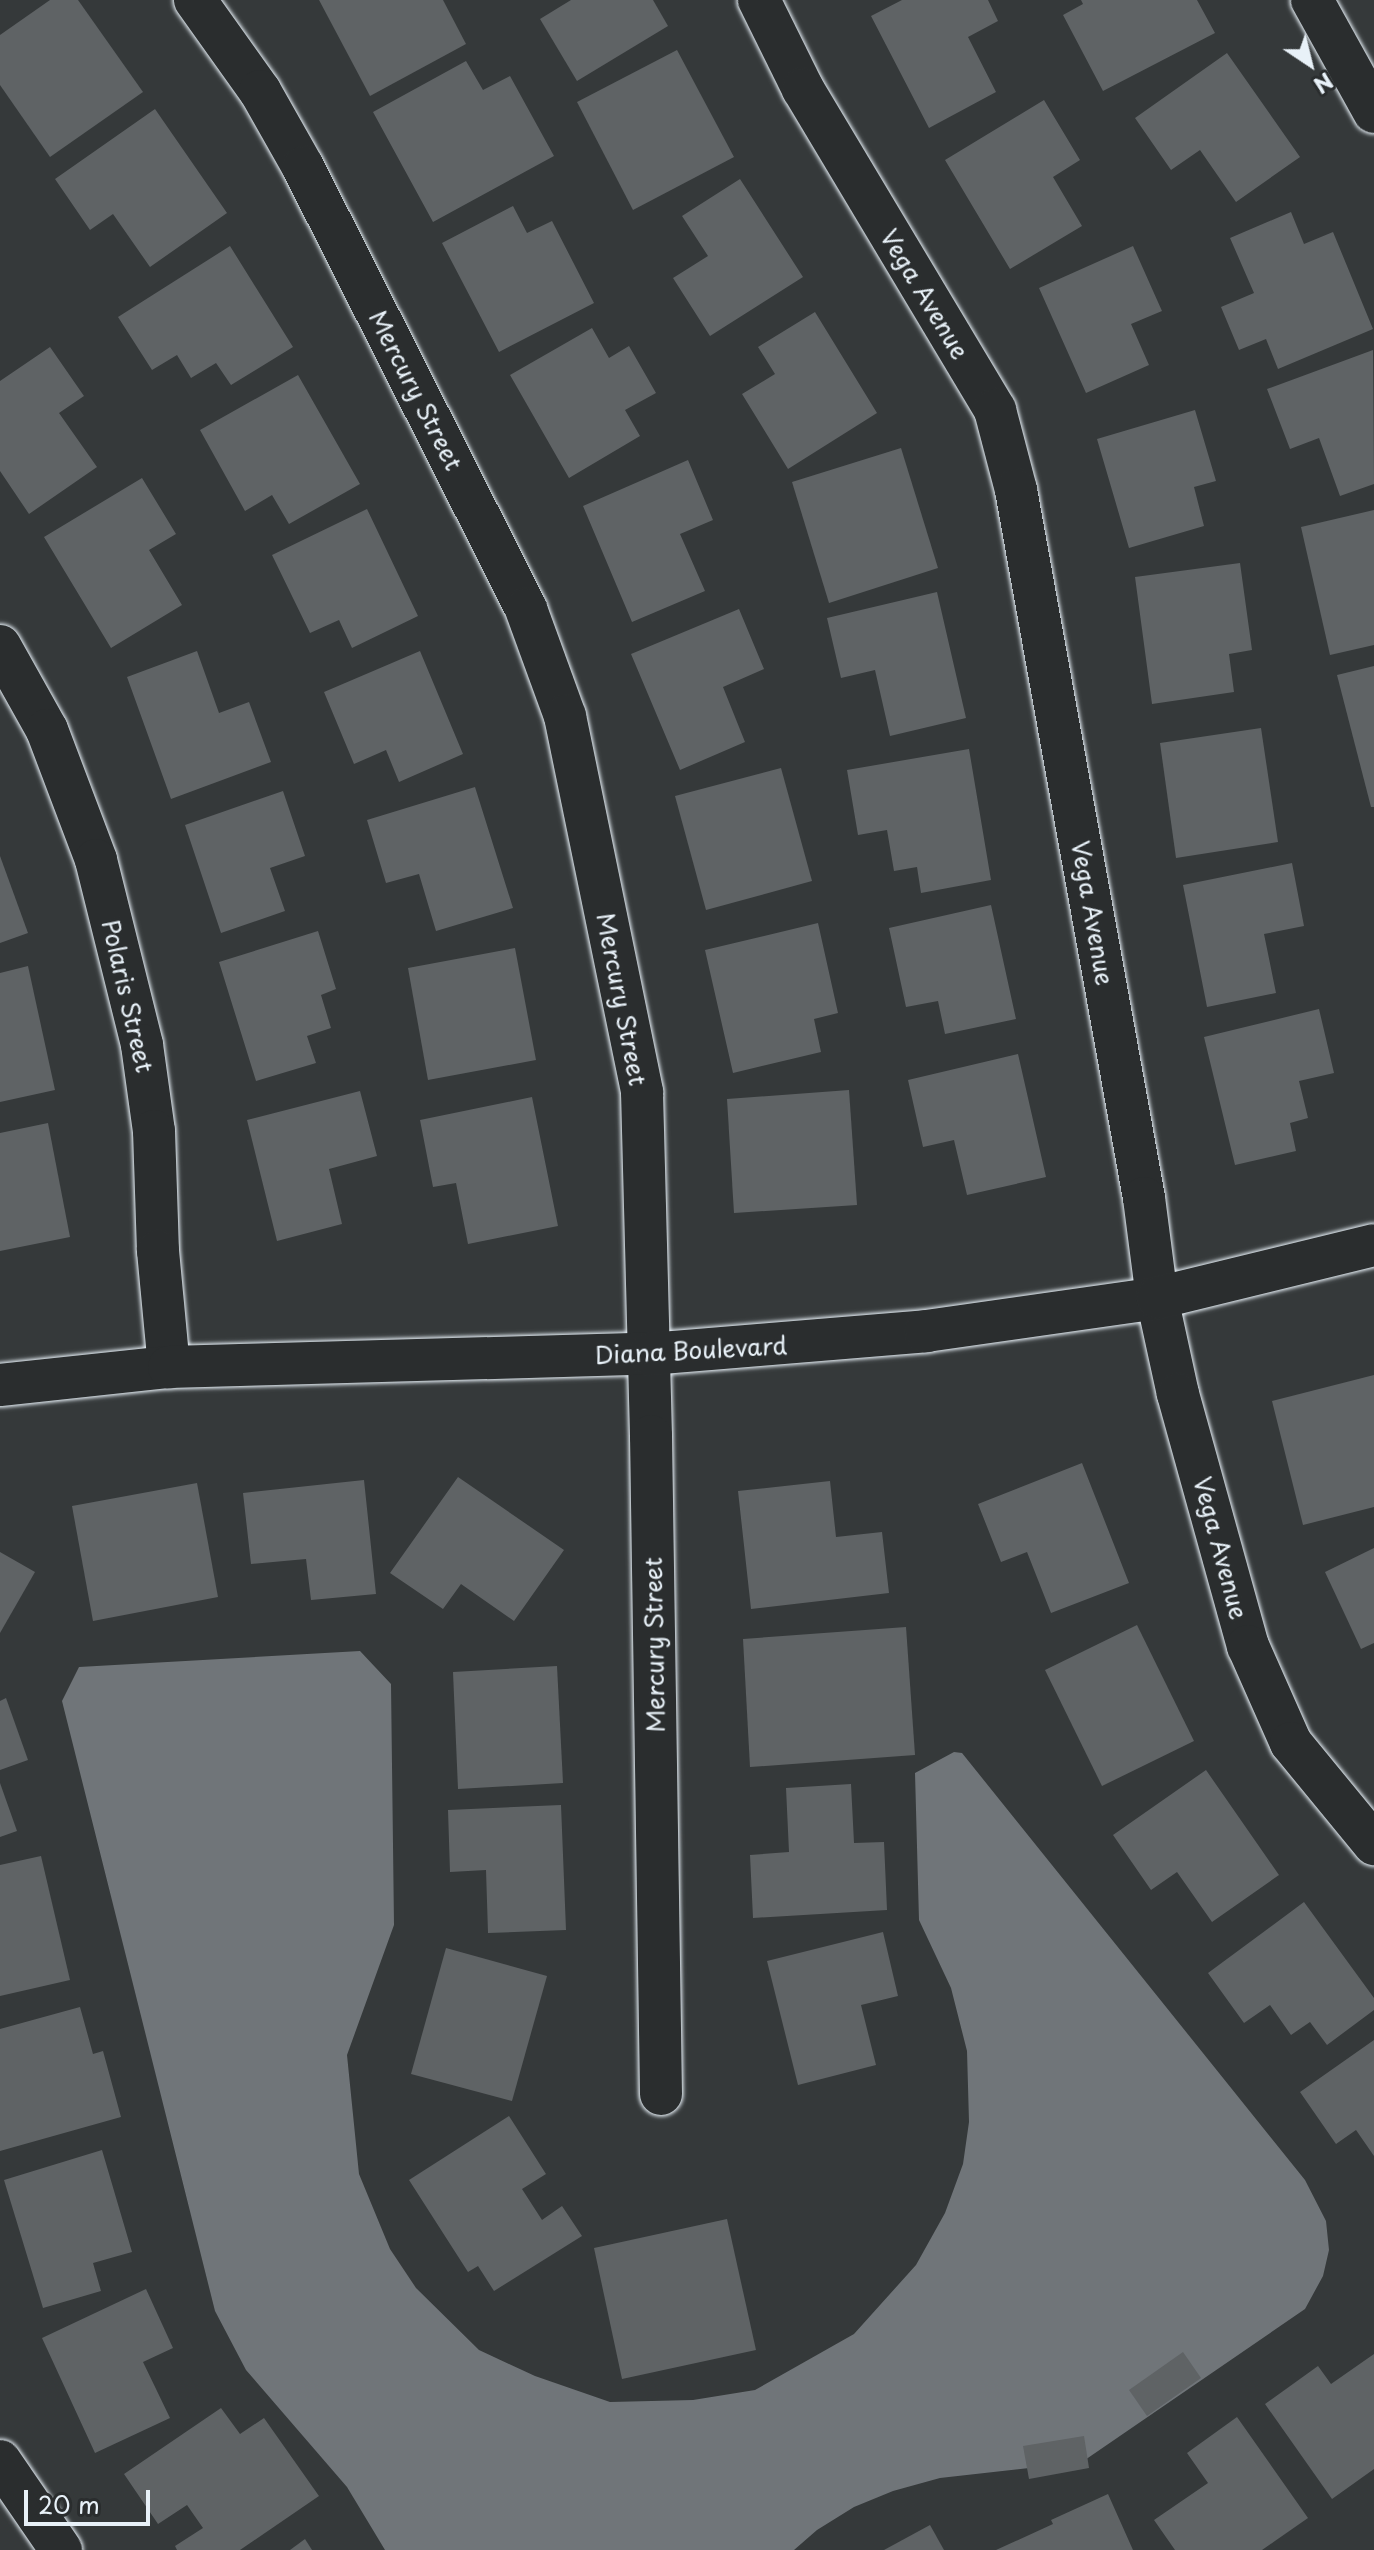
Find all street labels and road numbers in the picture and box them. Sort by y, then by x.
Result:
street label: Vega Avenue [875,224,975,364]
street label: Mercury Street [363,305,469,475]
street label: Vega Avenue [1066,839,1120,987]
street label: Mercury Street [591,909,653,1089]
street label: Polaris Street [96,917,160,1075]
street label: Diana Boulevard [594,1331,788,1369]
street label: Vega Avenue [1188,1474,1254,1622]
street label: Mercury Street [638,1556,670,1734]

